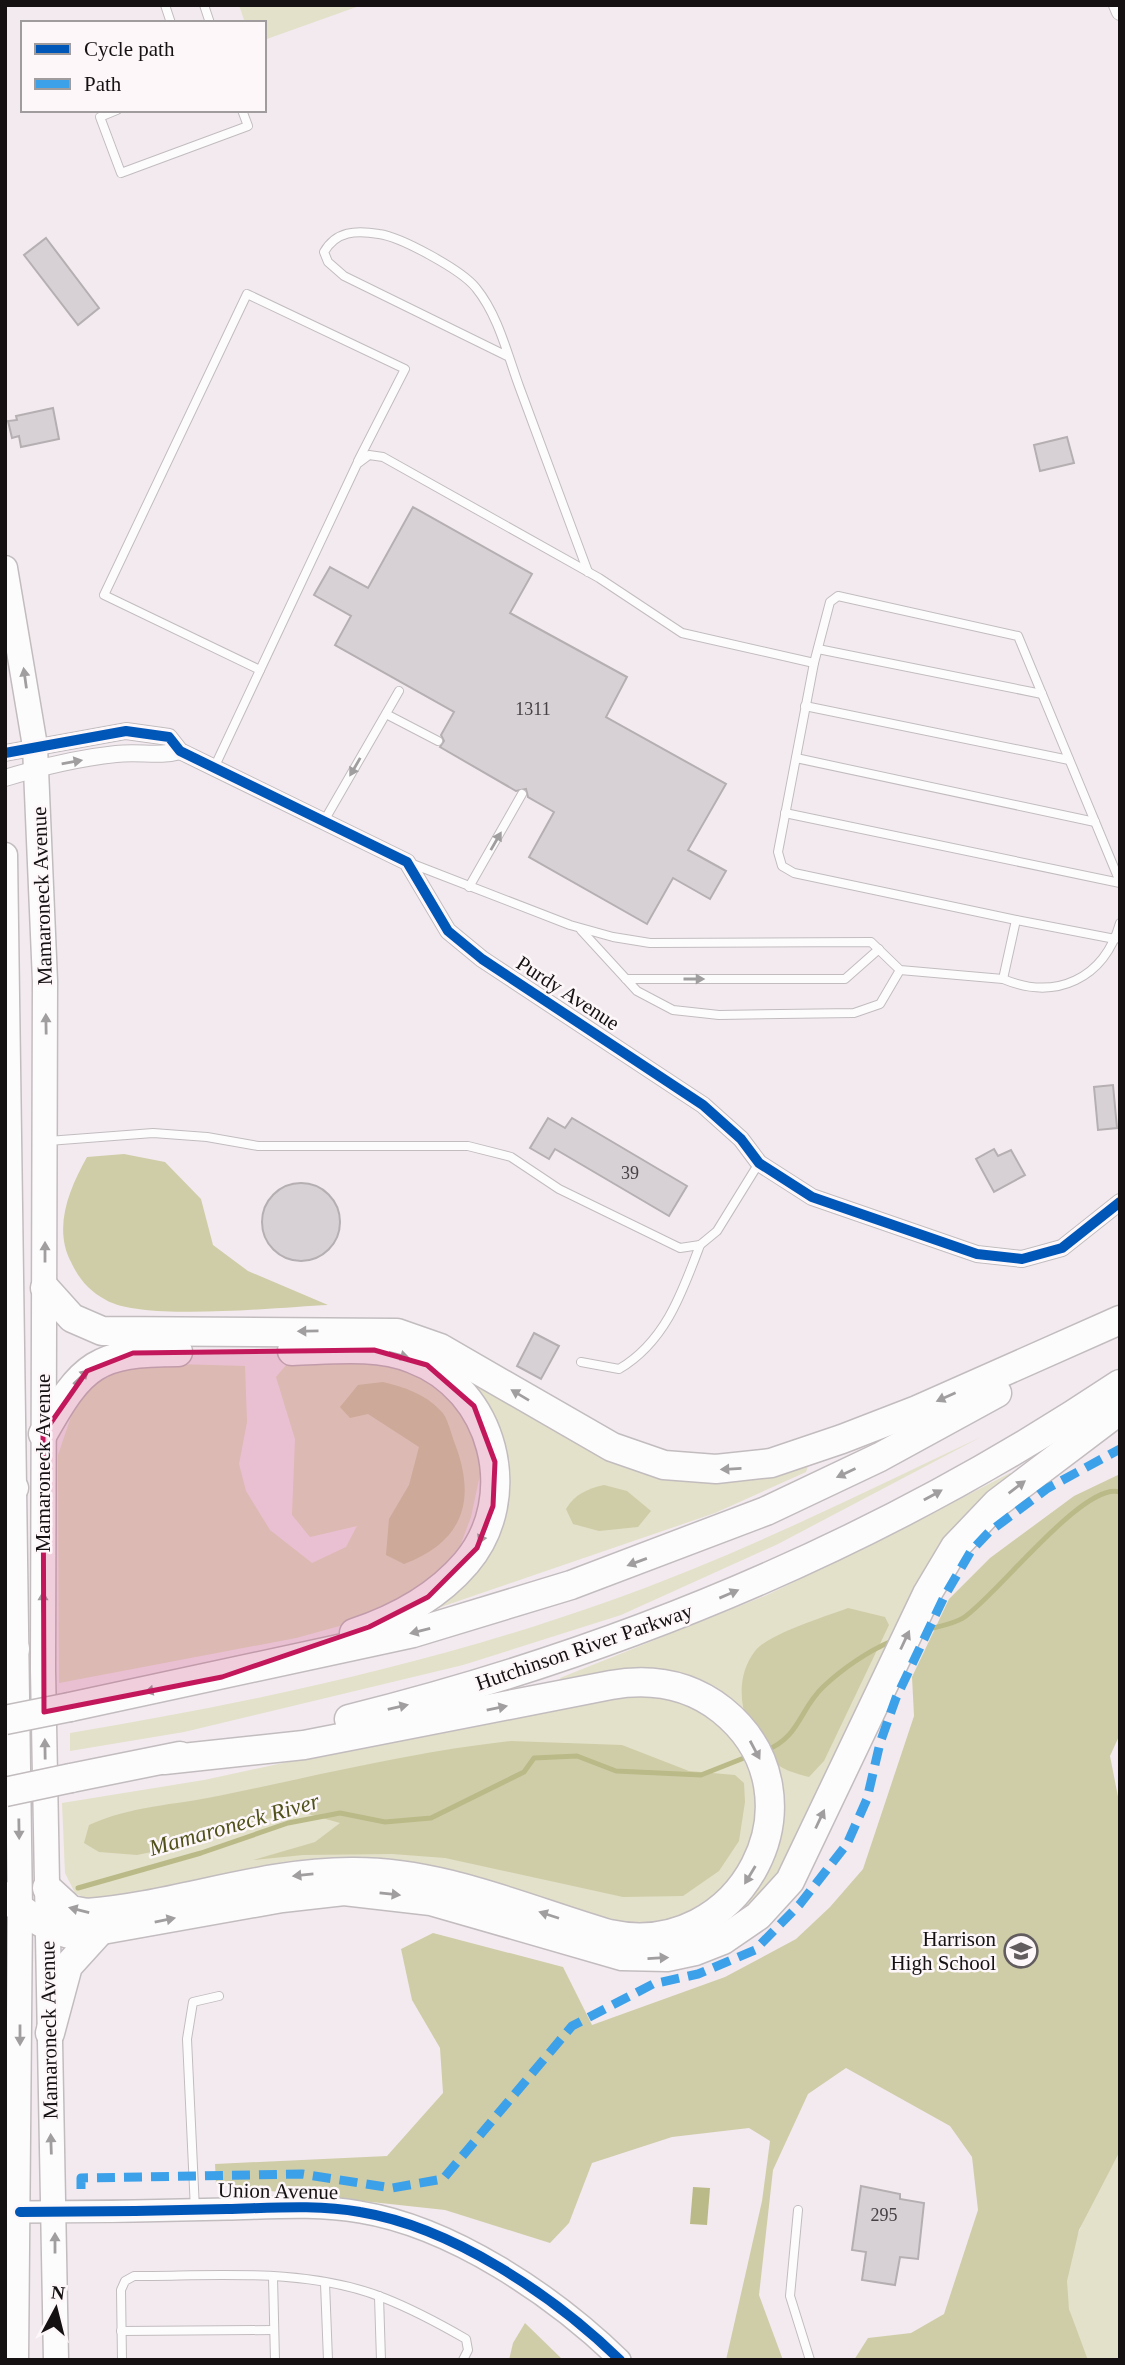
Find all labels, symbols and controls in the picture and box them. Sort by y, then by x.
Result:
legend [21,21,266,112]
text: Cycle path [84,37,175,61]
text: Path [84,72,122,96]
one-way arrow [19,667,30,689]
house number: 1311 [515,699,551,719]
one-way arrow [61,756,83,767]
one-way arrow [349,758,361,777]
street label: Mamaroneck Avenue [27,806,57,986]
one-way arrow [490,831,502,850]
street label: Purdy Avenue [512,951,624,1035]
one-way arrow [684,973,706,985]
one-way arrow [40,1013,52,1035]
house number: 39 [621,1163,639,1183]
one-way arrow [39,1241,51,1263]
one-way arrow [297,1325,319,1337]
one-way arrow [388,1350,409,1360]
one-way arrow [72,1370,89,1386]
street label: Mamaroneck Avenue [31,1374,55,1552]
one-way arrow [511,1389,530,1401]
one-way arrow [935,1392,956,1403]
one-way arrow [719,1463,741,1474]
one-way arrow [836,1467,856,1479]
one-way arrow [1008,1479,1026,1494]
one-way arrow [924,1489,943,1501]
one-way arrow [477,1524,489,1544]
one-way arrow [626,1556,647,1567]
one-way arrow [718,1588,739,1599]
one-way arrow [37,1591,49,1613]
street label: Hutchinson River Parkway [473,1598,696,1695]
one-way arrow [409,1626,431,1637]
one-way arrow [899,1630,911,1650]
one-way arrow [144,1685,166,1696]
one-way arrow [387,1701,409,1712]
one-way arrow [486,1702,508,1713]
one-way arrow [39,1738,50,1760]
one-way arrow [749,1741,761,1760]
water label: Mamaroneck River [145,1788,323,1861]
one-way arrow [815,1809,826,1829]
one-way arrow [13,1819,24,1841]
one-way arrow [744,1865,756,1884]
one-way arrow [291,1870,313,1881]
one-way arrow [379,1889,401,1900]
one-way arrow [68,1904,90,1915]
one-way arrow [538,1909,559,1920]
one-way arrow [154,1914,176,1925]
place label: Harrison High School [890,1927,996,1975]
school or university icon: Harrison High School [1002,1932,1040,1970]
street label: Mamaroneck Avenue [35,1940,63,2120]
one-way arrow [647,1952,669,1963]
one-way arrow [14,2025,26,2047]
one-way arrow [45,2133,56,2155]
street label: Union Avenue [218,2178,338,2204]
house number: 295 [871,2205,898,2225]
one-way arrow [49,2231,61,2253]
north arrow [21,2274,91,2344]
text: N [50,2281,66,2304]

